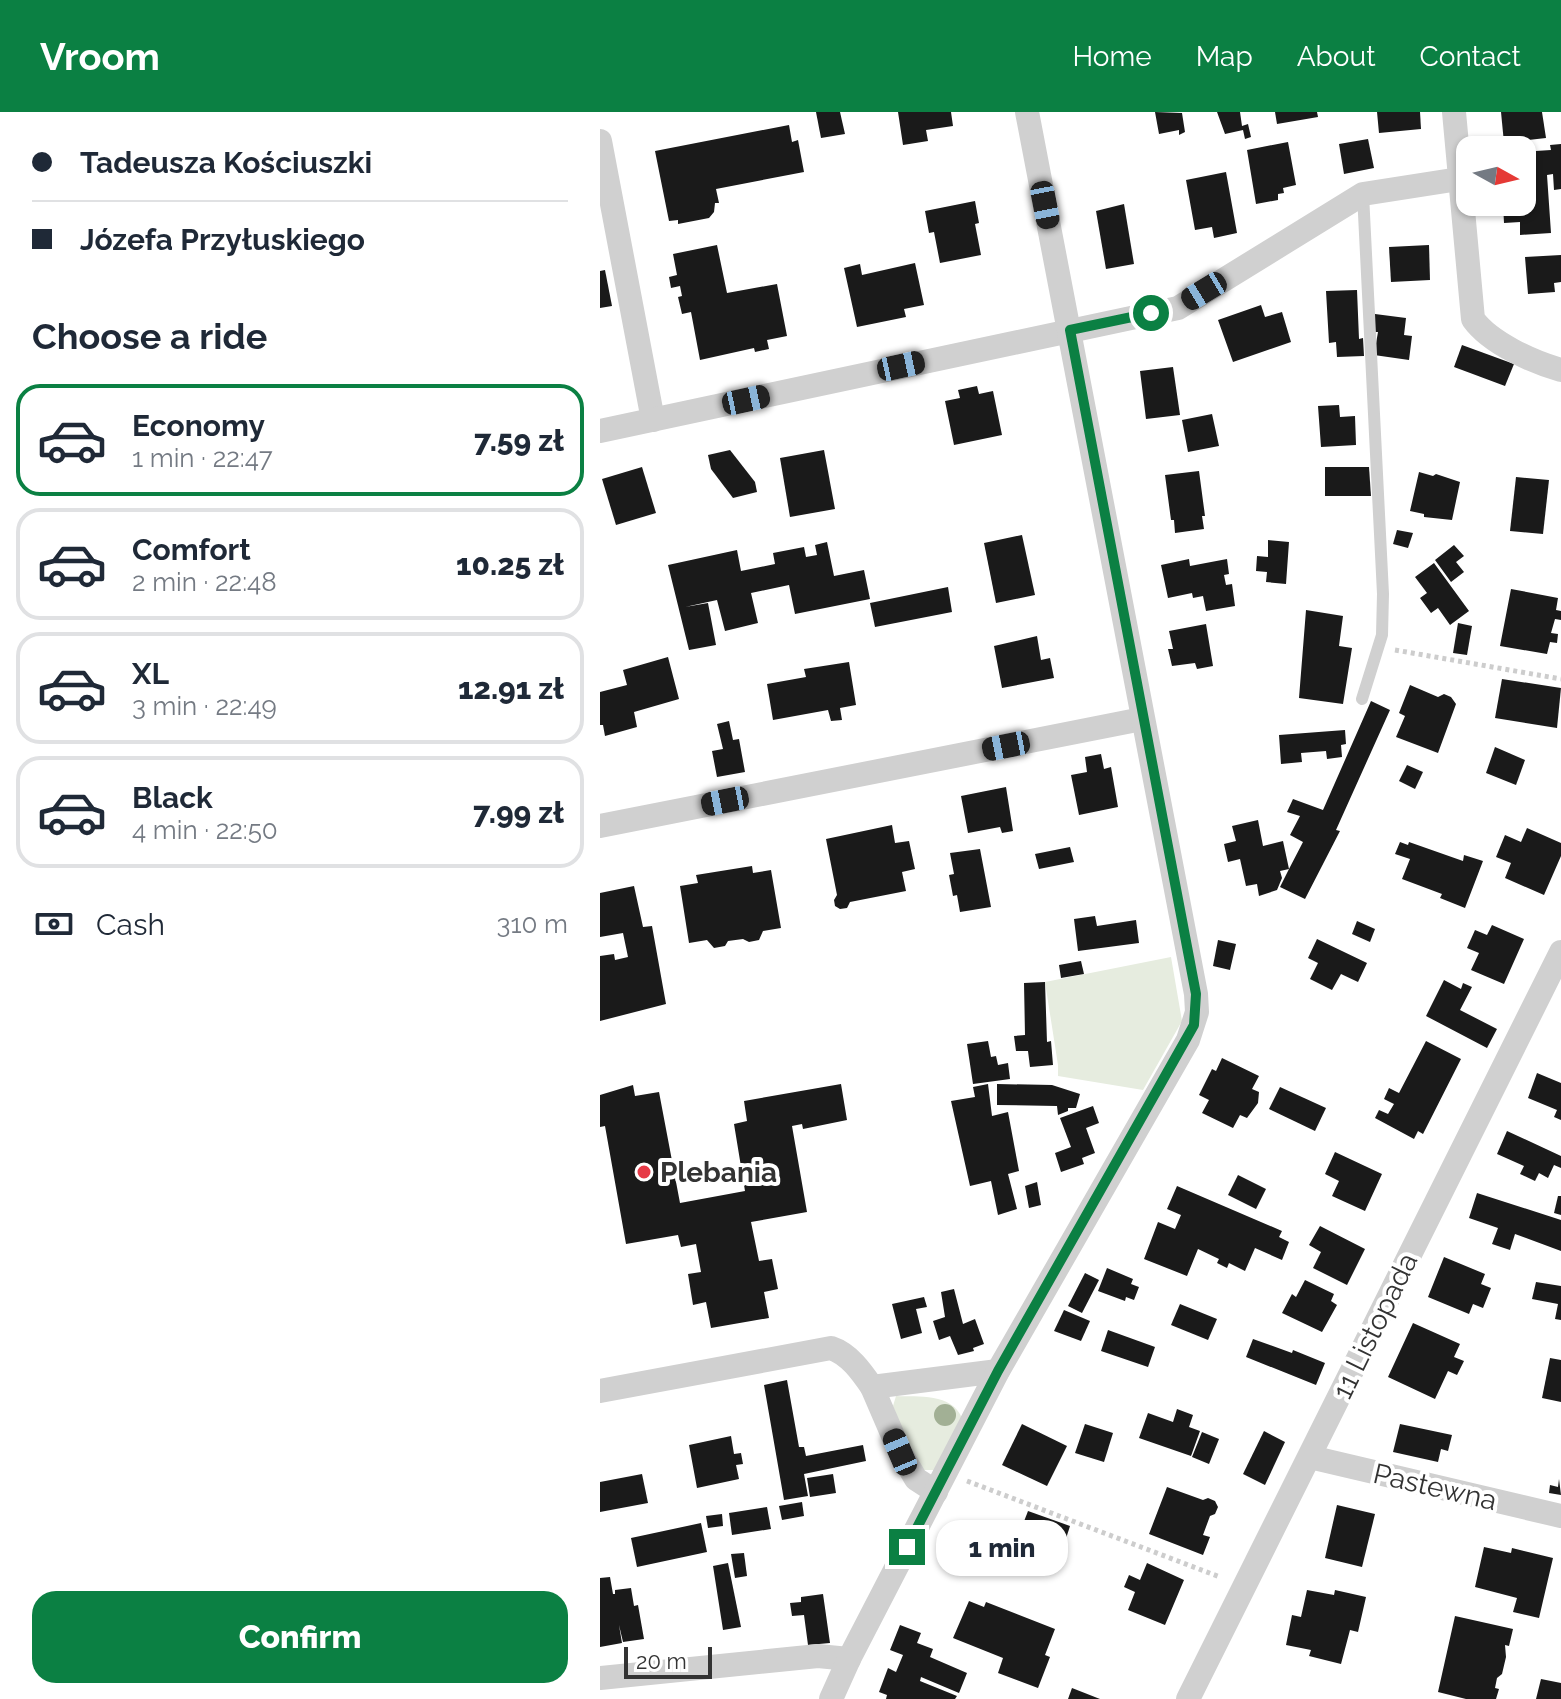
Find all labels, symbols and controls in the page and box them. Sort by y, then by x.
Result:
text: Vroom [40,34,160,79]
text: Home [1072,40,1152,73]
text: Map [1196,40,1253,73]
text: About [1297,40,1376,73]
text: Contact [1420,40,1521,73]
north arrow [1456,136,1536,216]
map controls [1456,136,1536,216]
text: Tadeusza Kościuszki [80,145,372,180]
car [1029,179,1061,231]
text: Józefa Przyłuskiego [80,222,365,257]
car [1177,268,1231,314]
route start [1133,295,1169,331]
text: Choose a ride [32,315,267,357]
car [875,349,927,383]
car [720,383,772,417]
icon: car [36,404,108,476]
text: Economy [132,408,265,443]
text: 7.59 zł [474,423,564,458]
text: 1 min · 22:47 [132,443,273,473]
icon: car [36,528,108,600]
text: Comfort [132,532,251,567]
text: 10.25 zł [456,547,564,582]
text: 2 min · 22:48 [132,567,277,597]
icon: car [36,652,108,724]
text: XL [132,656,169,691]
text: 12.91 zł [458,671,564,706]
text: 3 min · 22:49 [132,691,277,721]
car [980,730,1032,762]
icon: car [36,776,108,848]
text: Black [132,780,213,815]
car [699,785,751,817]
text: 7.99 zł [473,795,564,830]
text: 4 min · 22:50 [132,815,278,845]
icon: cash [32,902,76,946]
text: Cash [96,907,165,942]
text: 310 m [497,909,568,939]
place label: Plebania [660,1156,777,1189]
marker: Plebania [635,1163,653,1181]
street label: 11 Listopada [1326,1248,1424,1404]
car [880,1425,920,1479]
street label: Pastewna [1370,1457,1500,1517]
callout: 1 min [935,1519,1067,1575]
route end [889,1529,925,1565]
text: 1 min [969,1533,1035,1563]
button: Confirm [32,1591,568,1683]
scale bar [624,1643,712,1679]
text: 20 m [636,1648,687,1674]

